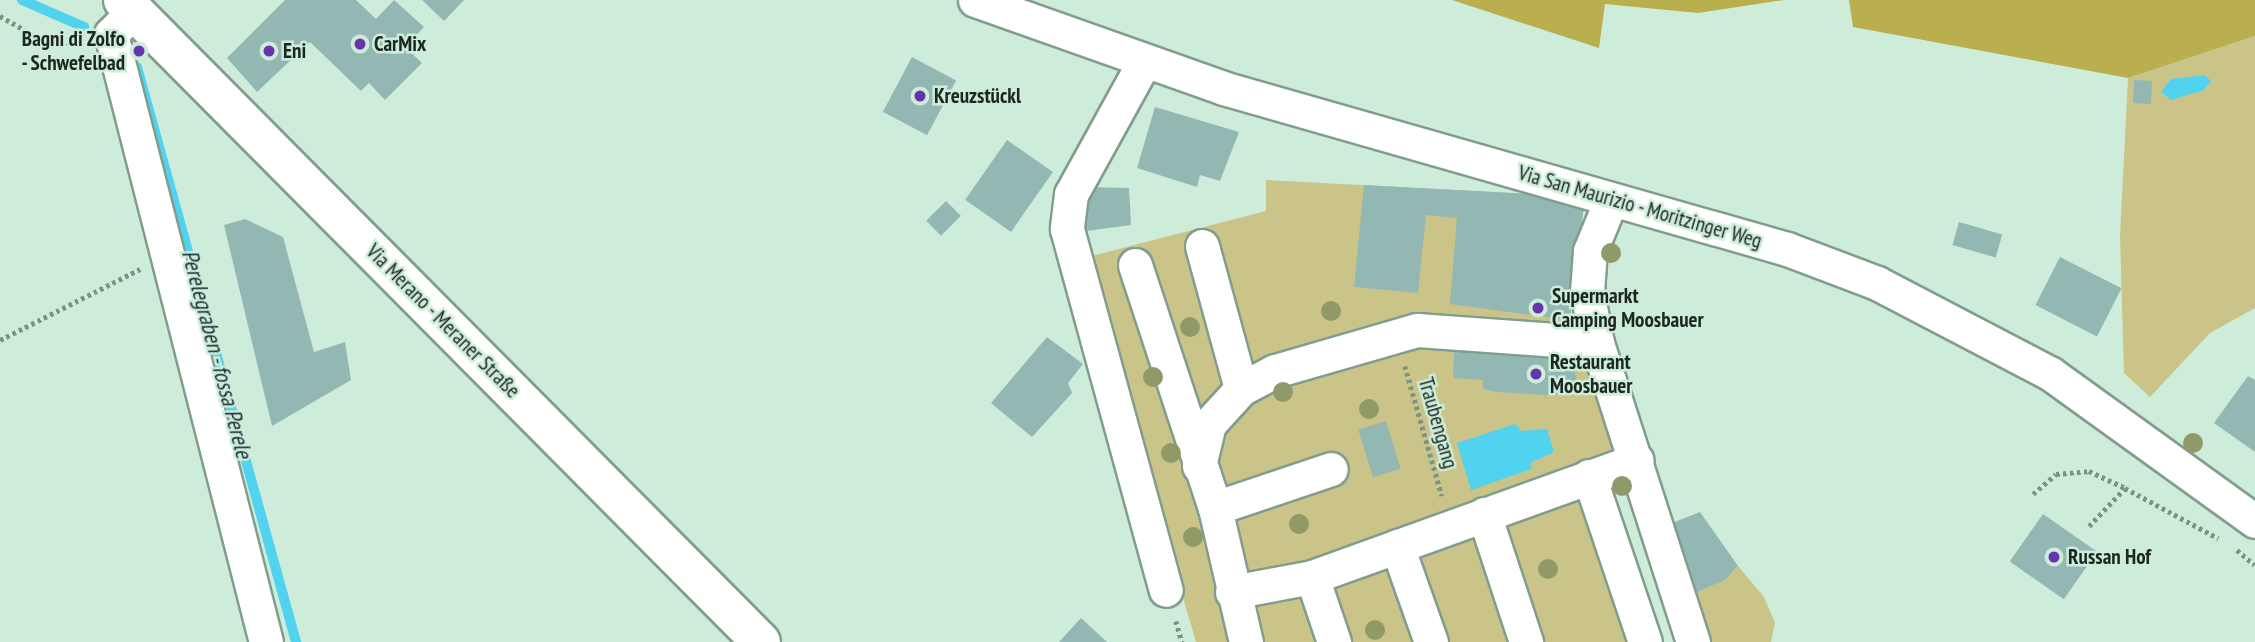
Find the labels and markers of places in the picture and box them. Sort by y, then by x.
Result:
place label: Bagni di Zolfo - Schwefelbad [20,26,125,76]
place label: CarMix [374,31,426,57]
marker: CarMix [352,36,368,52]
place label: Eni [283,38,306,64]
marker: Bagni di Zolfo - Schwefelbad [131,43,147,59]
marker: Eni [261,43,277,59]
place label: Kreuzstückl [934,83,1021,109]
marker: Kreuzstückl [912,88,928,104]
place label: Supermarkt Camping Moosbauer [1552,283,1704,333]
marker: Supermarkt Camping Moosbauer [1530,300,1546,316]
place label: Restaurant Moosbauer [1550,349,1632,399]
marker: Restaurant Moosbauer [1528,366,1544,382]
place label: Russan Hof [2068,544,2151,570]
marker: Russan Hof [2046,549,2062,565]

